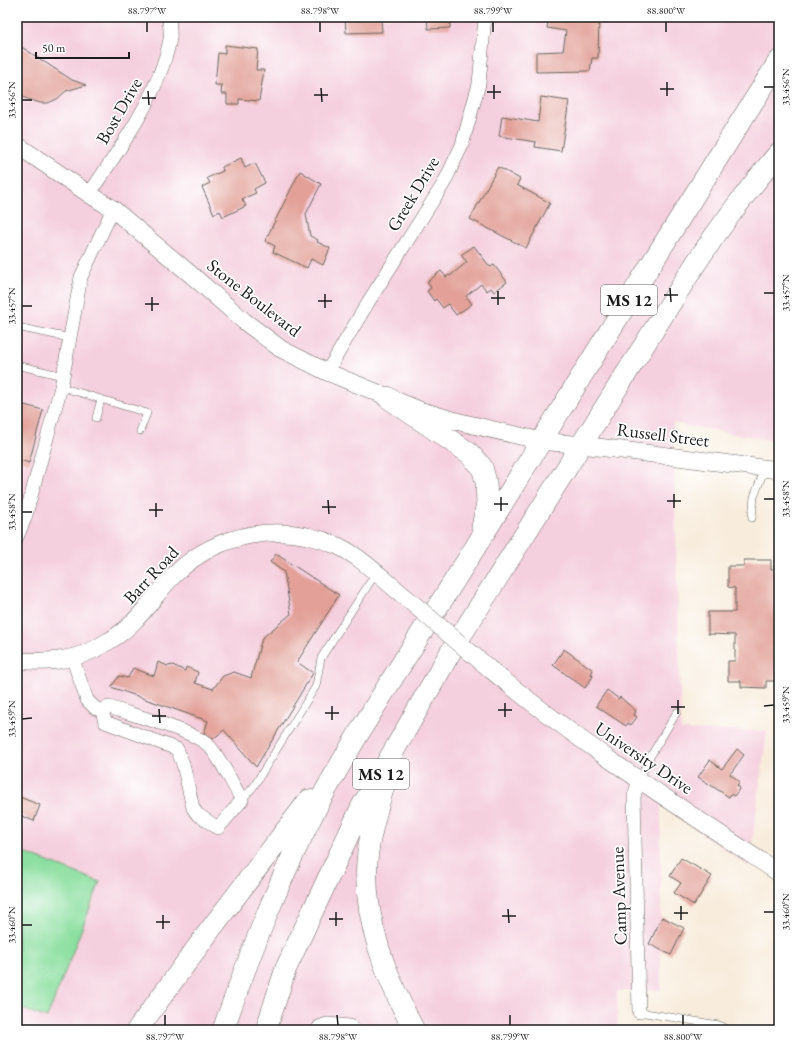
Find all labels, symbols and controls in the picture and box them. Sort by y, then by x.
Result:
text: 88.797°W [128,4,167,17]
text: 88.798°W [301,4,340,17]
text: 88.799°W [474,4,513,17]
text: 88.800°W [647,4,686,17]
scale bar [36,34,129,60]
text: 50 m [42,40,66,56]
text: 33.456°N [779,68,792,106]
street label: Bost Drive [90,73,147,148]
text: 33.456°N [5,81,18,119]
street label: Greek Drive [381,152,444,235]
street label: Stone Boulevard [203,254,307,342]
text: 33.457°N [779,274,792,312]
road number: MS 12 [601,285,657,315]
text: 33.457°N [5,287,18,325]
street label: Russell Street [616,417,711,452]
text: 33.458°N [779,480,792,518]
text: 33.458°N [5,493,18,531]
street label: Barr Road [118,540,184,608]
text: 33.459°N [779,686,792,724]
text: 33.459°N [5,700,18,738]
street label: University Drive [591,716,698,799]
road number: MS 12 [353,759,409,789]
street label: Camp Avenue [605,846,632,946]
text: 33.460°N [779,893,792,931]
text: 33.460°N [5,906,18,944]
text: 88.797°W [146,1030,185,1043]
text: 88.798°W [319,1030,358,1043]
text: 88.799°W [491,1030,530,1043]
text: 88.800°W [664,1030,703,1043]

